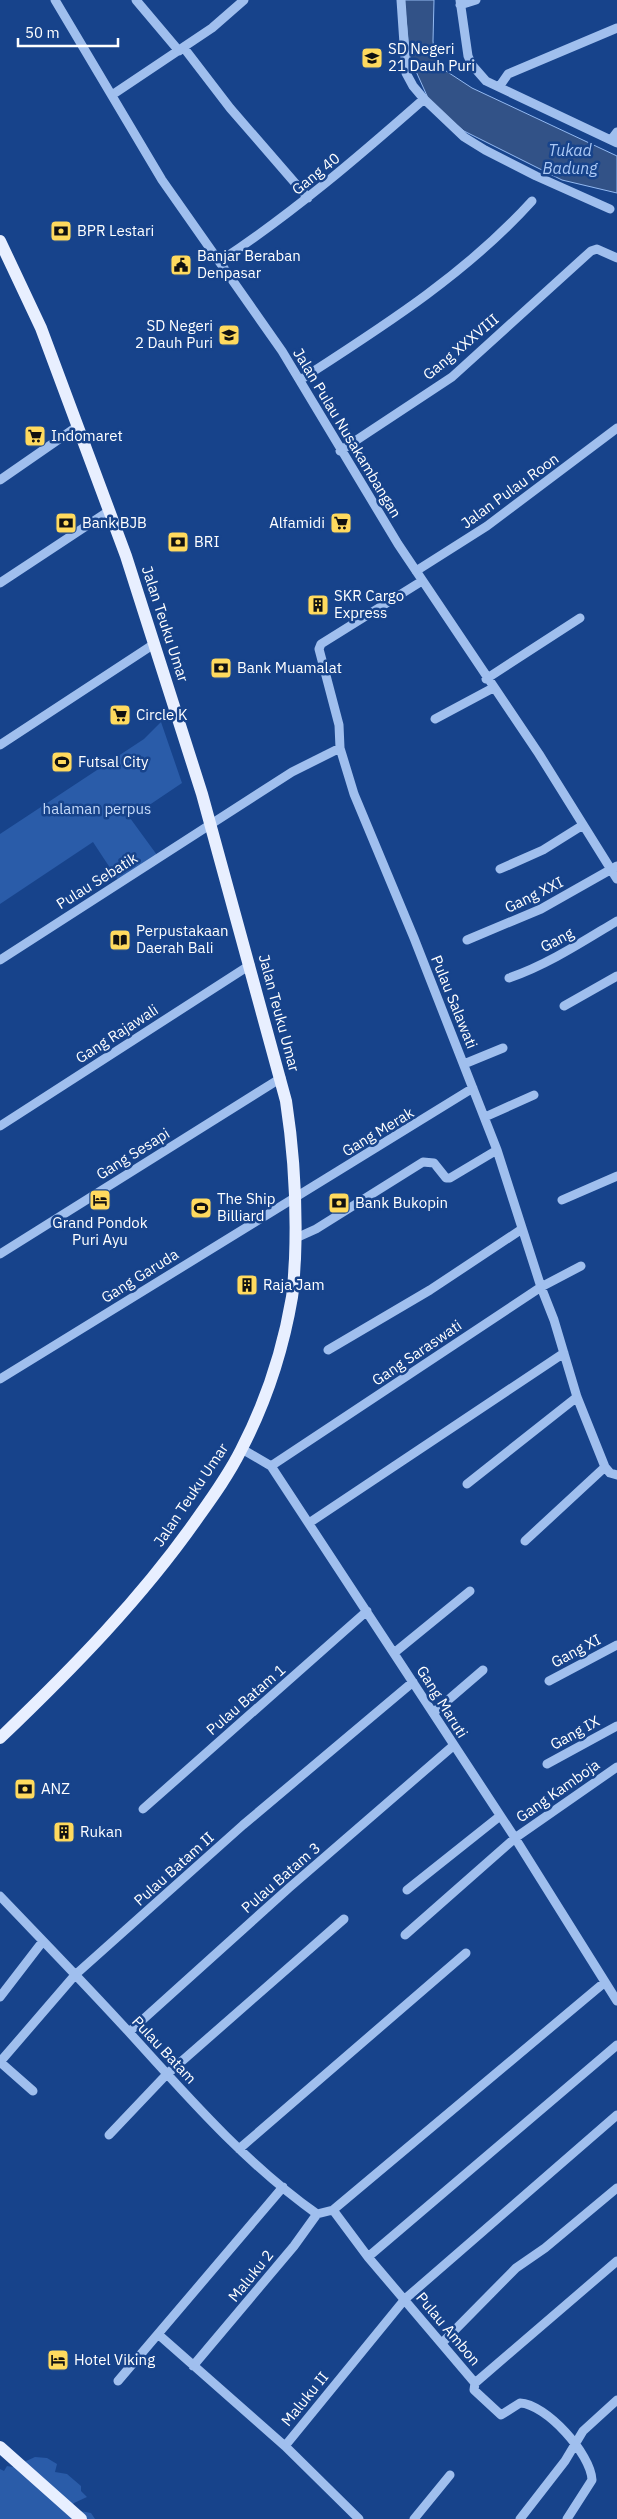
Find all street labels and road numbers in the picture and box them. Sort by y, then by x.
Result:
street label: Gang 40 [288,148,344,199]
street label: Gang XXXVIII [419,309,502,384]
street label: Jalan Pulau Nusakambangan [289,344,406,521]
street label: Jalan Pulau Roon [457,449,562,532]
street label: Jalan Teuku Umar [138,563,193,685]
street label: Pulau Sebatik [53,848,141,913]
street label: Gang XXI [501,872,566,917]
street label: Gang [537,923,577,956]
street label: Jalan Teuku Umar [255,952,304,1074]
street label: Pulau Salawati [427,952,482,1051]
street label: Gang Rajawali [72,1000,162,1067]
street label: Gang Merak [338,1103,417,1160]
street label: Gang Sesapi [92,1123,173,1184]
street label: Gang Garuda [98,1244,182,1307]
street label: Gang Saraswati [368,1316,465,1390]
street label: Jalan Teuku Umar [149,1439,232,1550]
street label: Gang XI [548,1630,604,1672]
street label: Pulau Batam 1 [202,1660,289,1739]
street label: Gang Maruti [413,1662,472,1741]
street label: Gang IX [547,1711,603,1754]
street label: Gang Kamboja [512,1755,603,1826]
street label: Pulau Batam II [130,1828,218,1910]
street label: Pulau Batam 3 [237,1838,324,1917]
street label: Pulau Batam [128,2012,201,2088]
street label: Maluku 2 [224,2246,277,2306]
street label: Pulau Ambon [412,2288,485,2369]
street label: Maluku II [277,2368,332,2430]

